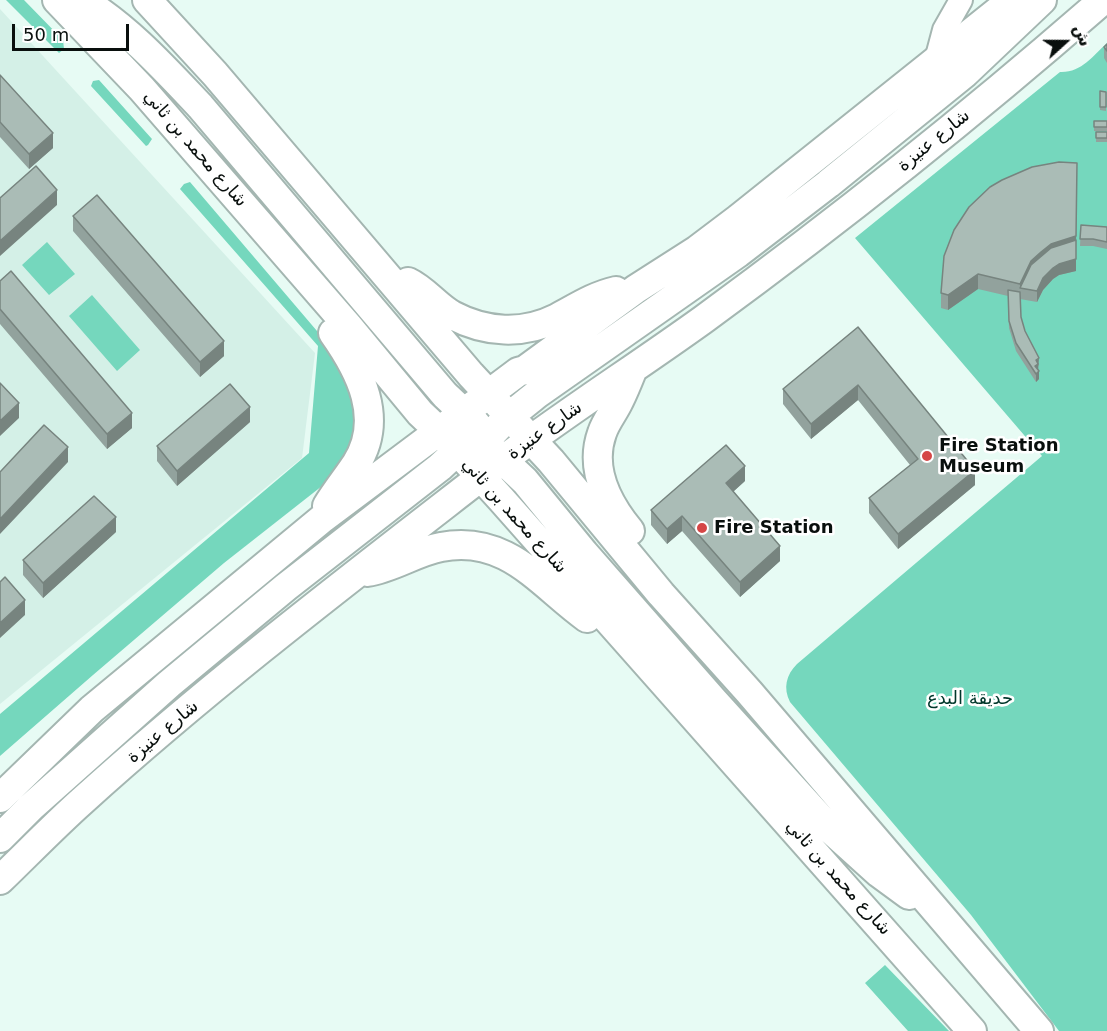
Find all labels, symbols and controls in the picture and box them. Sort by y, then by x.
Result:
scale bar [15,12,132,50]
north arrow [1035,12,1095,72]
text: ش [1069,22,1095,49]
text: 50 m [23,24,69,45]
street label: شارع محمد بن ثاني [138,86,252,212]
street label: شارع عنيزة [894,105,974,177]
street label: شارع عنيزة [503,397,587,465]
place label: Fire Station Museum [939,435,1058,478]
marker: Fire Station Museum [920,449,934,463]
street label: شارع محمد بن ثاني [457,454,571,578]
place label: Fire Station [714,517,833,539]
marker: Fire Station [695,521,709,535]
park label: حديقة البدع [927,688,1013,710]
street label: شارع عنيزة [123,696,203,768]
street label: شارع محمد بن ثاني [781,816,895,940]

